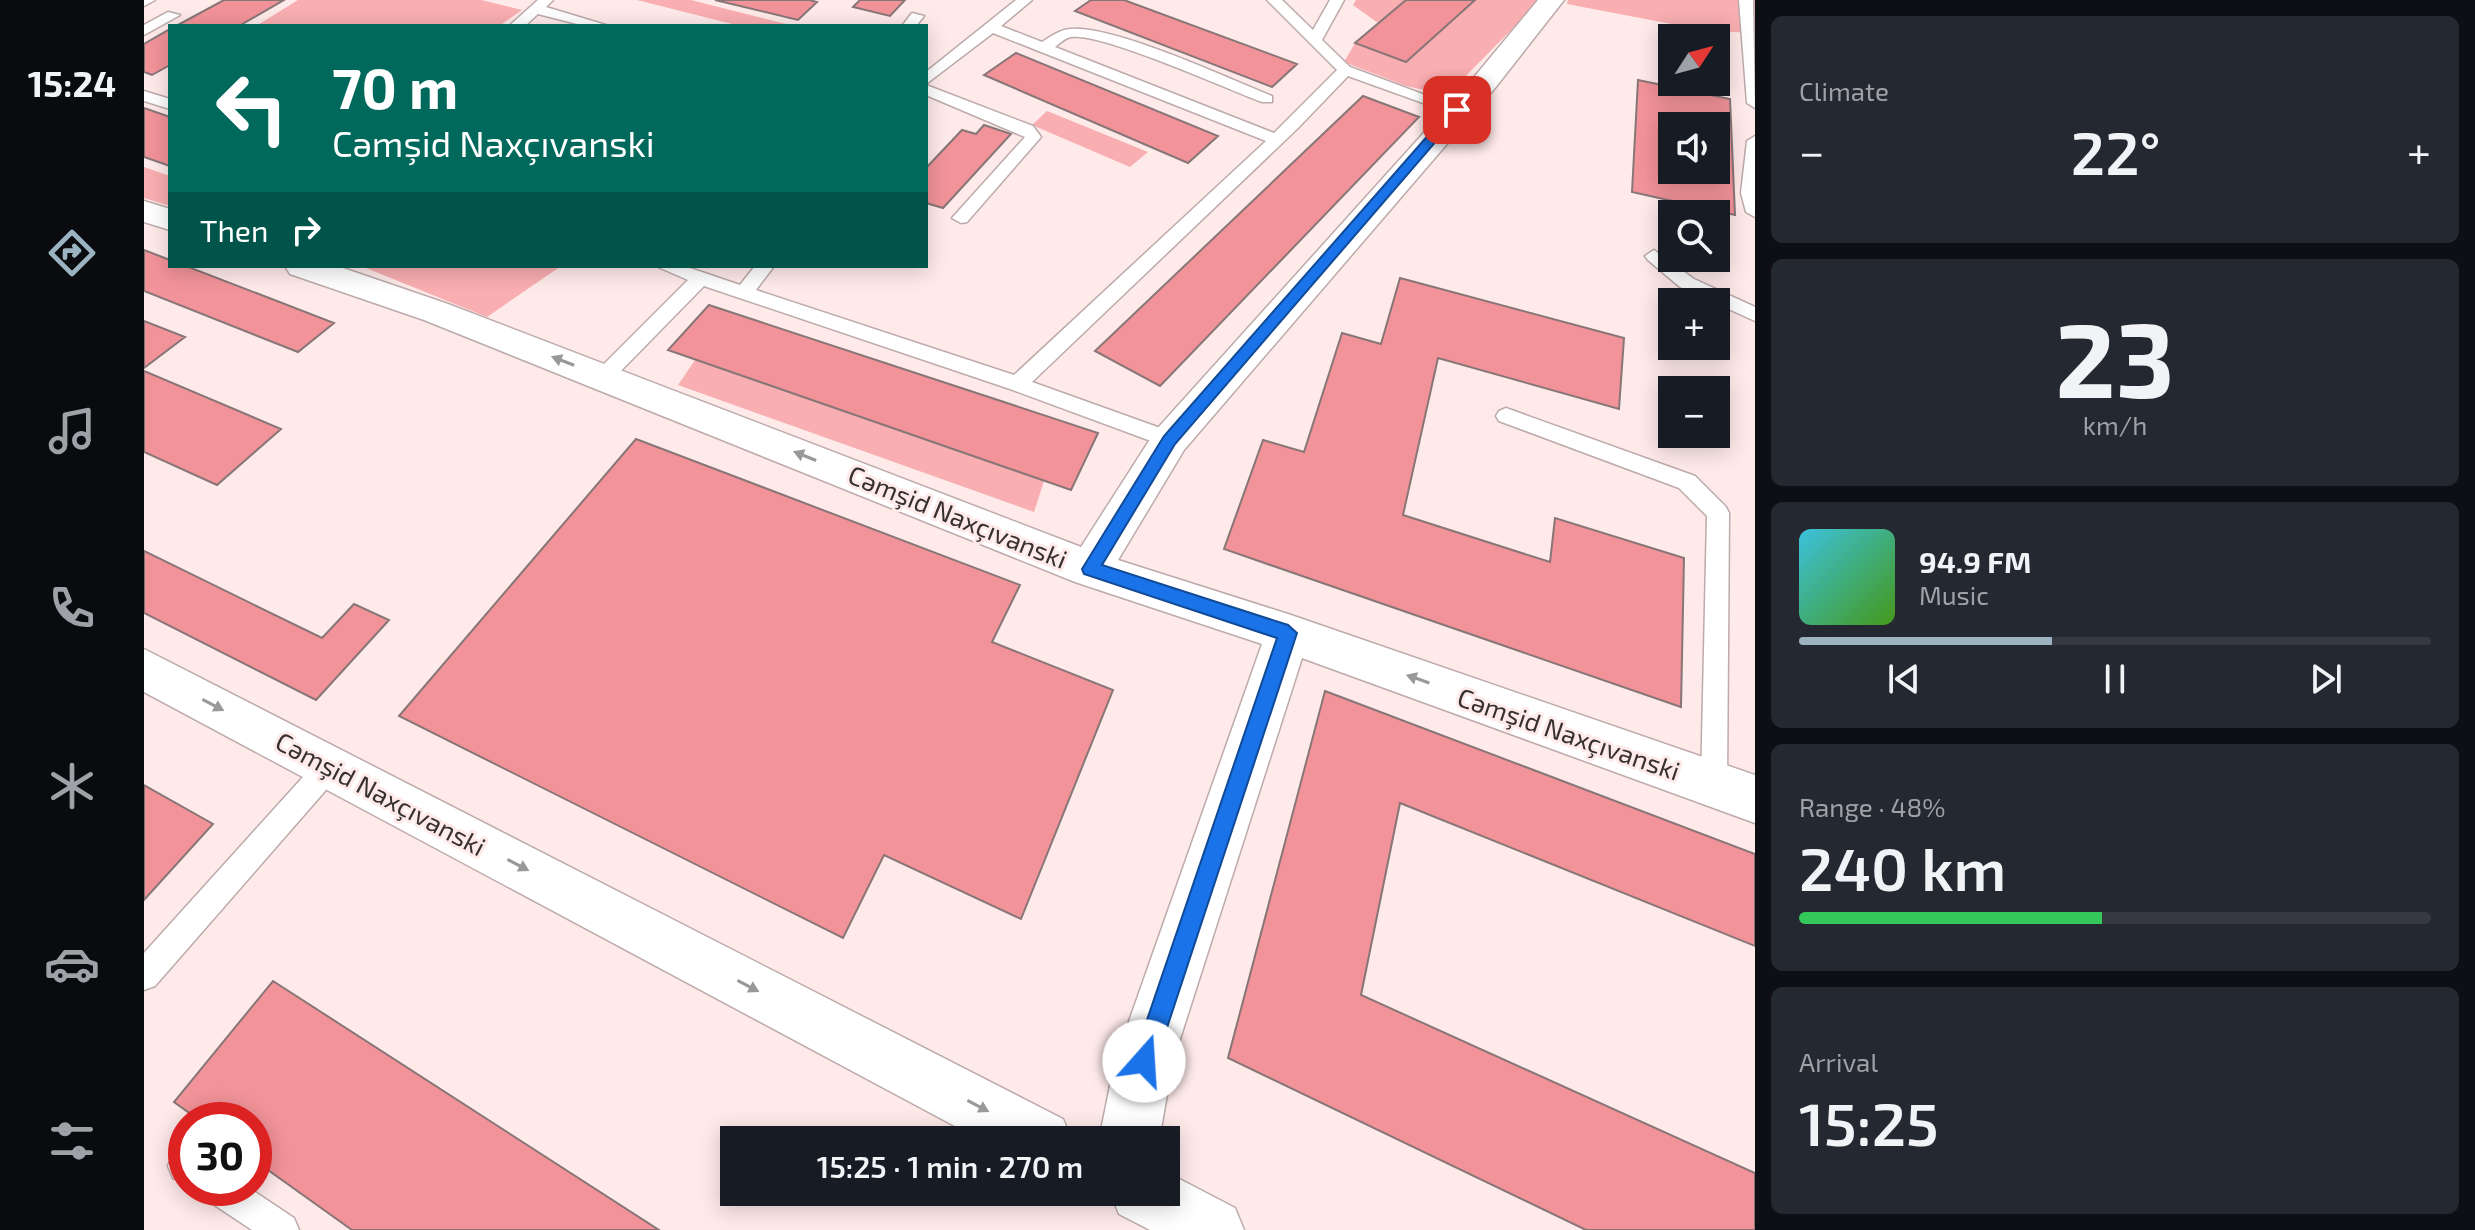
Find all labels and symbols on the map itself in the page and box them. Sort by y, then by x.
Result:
north arrow [1658,24,1730,96]
pin [1423,76,1491,144]
one-way arrow [551,354,575,367]
one-way arrow [793,449,817,462]
street label: Cəmşid Naxçıvanski [843,458,1072,576]
one-way arrow [1405,673,1429,685]
street label: Cəmşid Naxçıvanski [1453,680,1684,787]
one-way arrow [202,699,225,712]
street label: Cəmşid Naxçıvanski [270,725,491,863]
one-way arrow [506,858,529,871]
one-way arrow [737,978,759,992]
position arrow [1102,1019,1186,1103]
one-way arrow [967,1100,990,1113]
speed limit sign: 30 [168,1102,272,1206]

